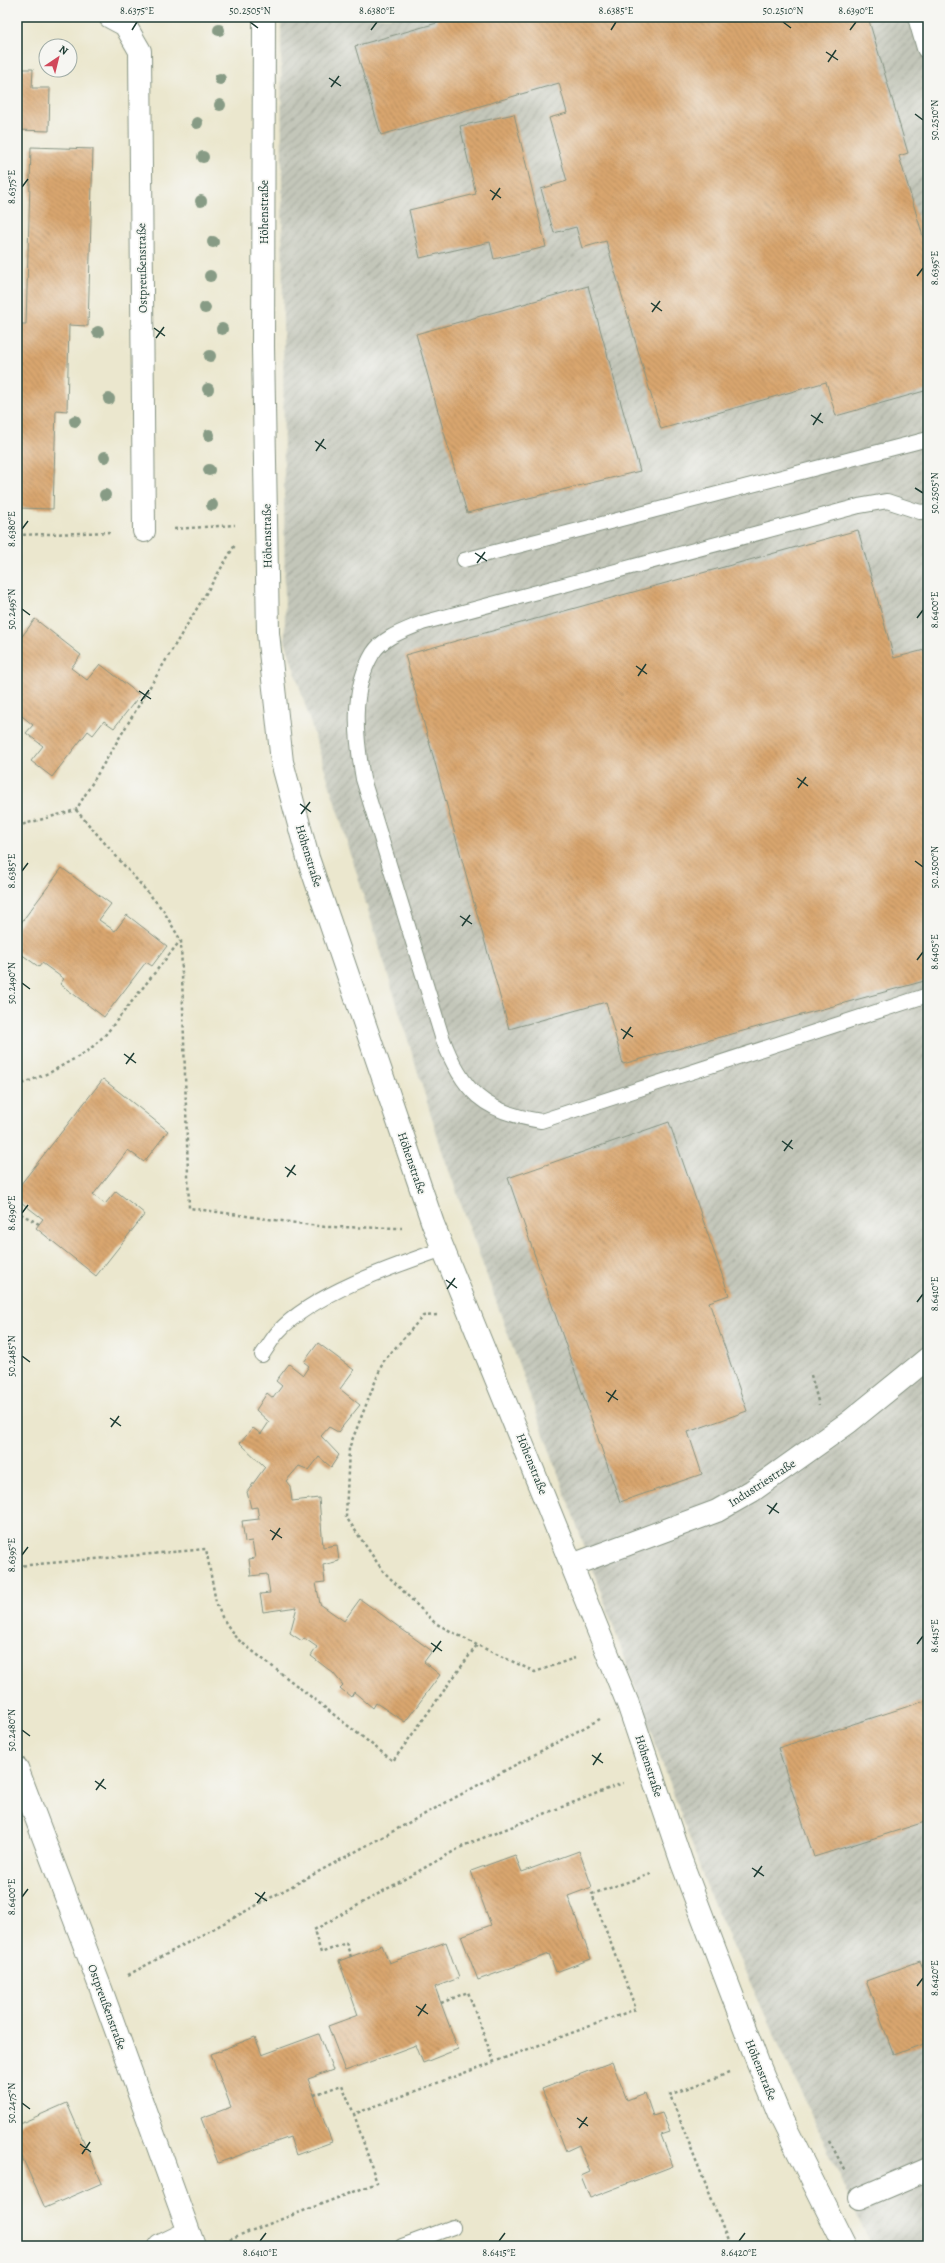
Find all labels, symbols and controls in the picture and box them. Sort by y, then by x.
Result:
text: 8.6375°E [120,4,154,17]
text: 50.2505°N [229,4,271,17]
text: 8.6380°E [359,4,395,17]
text: 8.6385°E [599,4,633,17]
text: 50.2510°N [763,4,803,17]
text: 8.6390°E [838,4,874,17]
north arrow [38,38,78,78]
text: N [56,42,71,59]
text: 50.2510°N [928,100,941,140]
text: 8.6375°E [5,170,18,204]
street label: Höhenstraße [256,180,272,244]
street label: Ostpreußenstraße [133,223,151,313]
text: 8.6395°E [928,251,941,285]
text: 50.2505°N [928,472,941,514]
street label: Höhenstraße [258,504,276,568]
text: 8.6380°E [5,511,18,547]
text: 50.2495°N [5,588,18,630]
text: 8.6400°E [928,592,941,628]
street label: Höhenstraße [292,823,326,889]
text: 50.2500°N [928,846,941,888]
text: 8.6385°E [5,854,18,888]
text: 8.6405°E [928,934,941,970]
text: 50.2490°N [5,962,18,1004]
street label: Höhenstraße [394,1130,430,1196]
text: 8.6390°E [5,1195,18,1231]
text: 8.6410°E [928,1277,941,1311]
text: 50.2485°N [5,1335,18,1377]
street label: Höhenstraße [513,1431,551,1497]
street label: Industriestraße [725,1455,799,1511]
text: 8.6395°E [5,1538,18,1572]
text: 8.6415°E [928,1619,941,1653]
text: 50.2480°N [5,1709,18,1751]
street label: Höhenstraße [631,1733,667,1799]
text: 8.6400°E [5,1879,18,1915]
text: 8.6420°E [928,1960,941,1996]
street label: Ostpreußenstraße [84,1962,130,2052]
street label: Höhenstraße [742,2037,780,2103]
text: 50.2475°N [5,2083,18,2123]
text: 8.6410°E [243,2246,277,2259]
text: 8.6415°E [482,2246,516,2259]
text: 8.6420°E [721,2246,757,2259]

